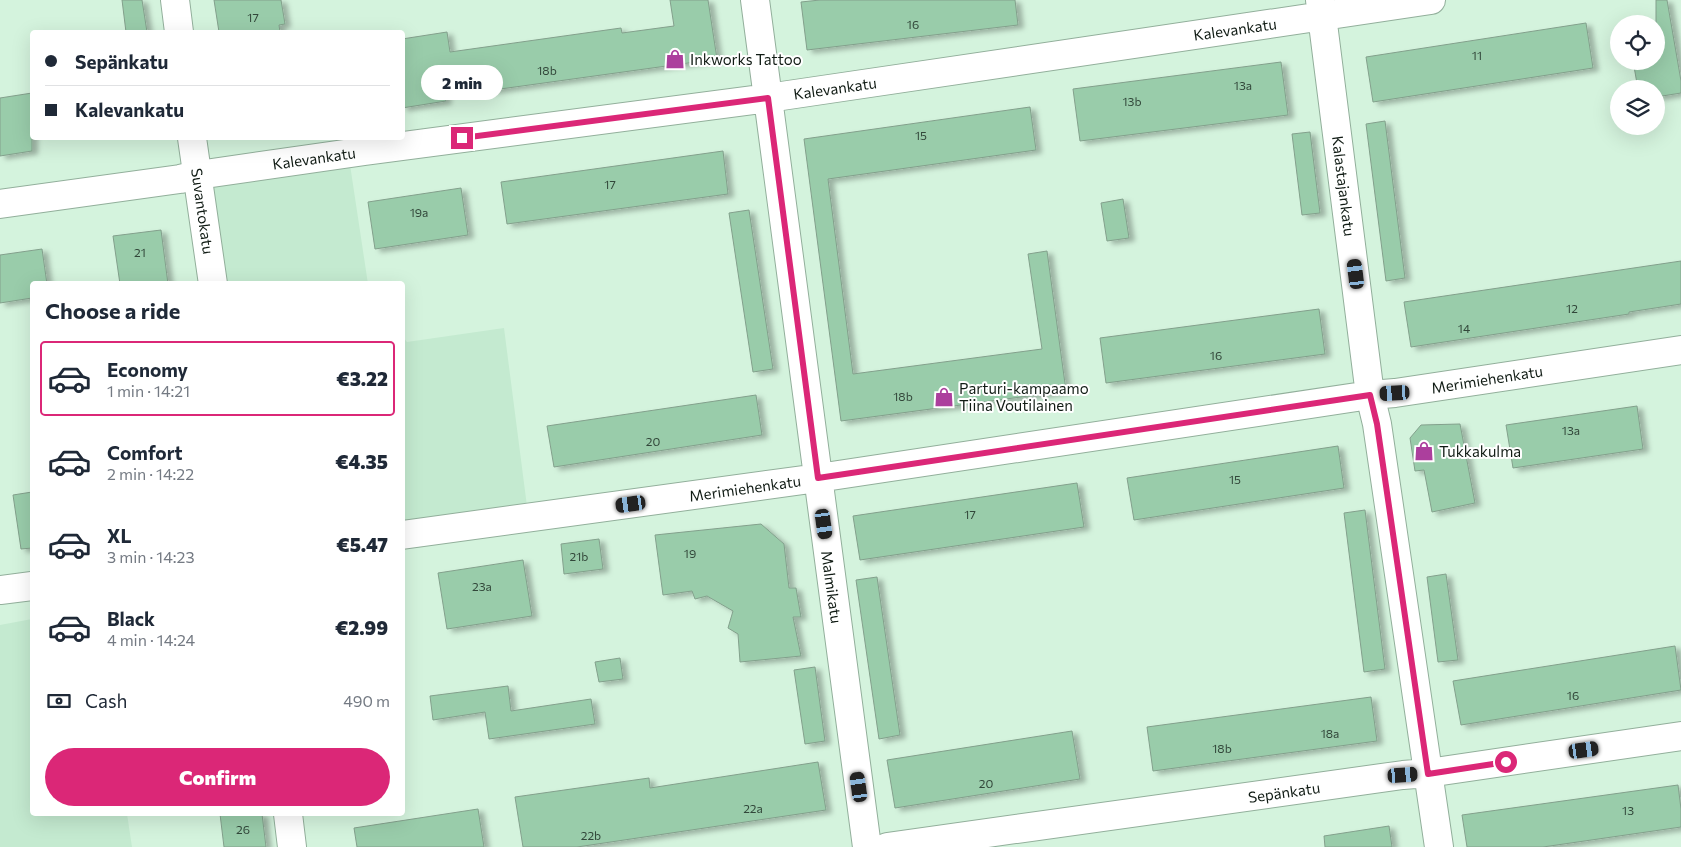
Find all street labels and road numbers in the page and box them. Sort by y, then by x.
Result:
street label: Kalevankatu [1192,14,1278,44]
street label: Kalevankatu [792,73,878,103]
street label: Kalastajankatu [1329,135,1359,237]
street label: Kalevankatu [271,143,357,173]
street label: Suvantokatu [188,167,218,255]
street label: Merimiehenkatu [1430,361,1544,397]
street label: Merimiehenkatu [688,471,802,505]
street label: Malmikatu [818,549,846,625]
street label: Sepänkatu [1247,778,1321,806]

